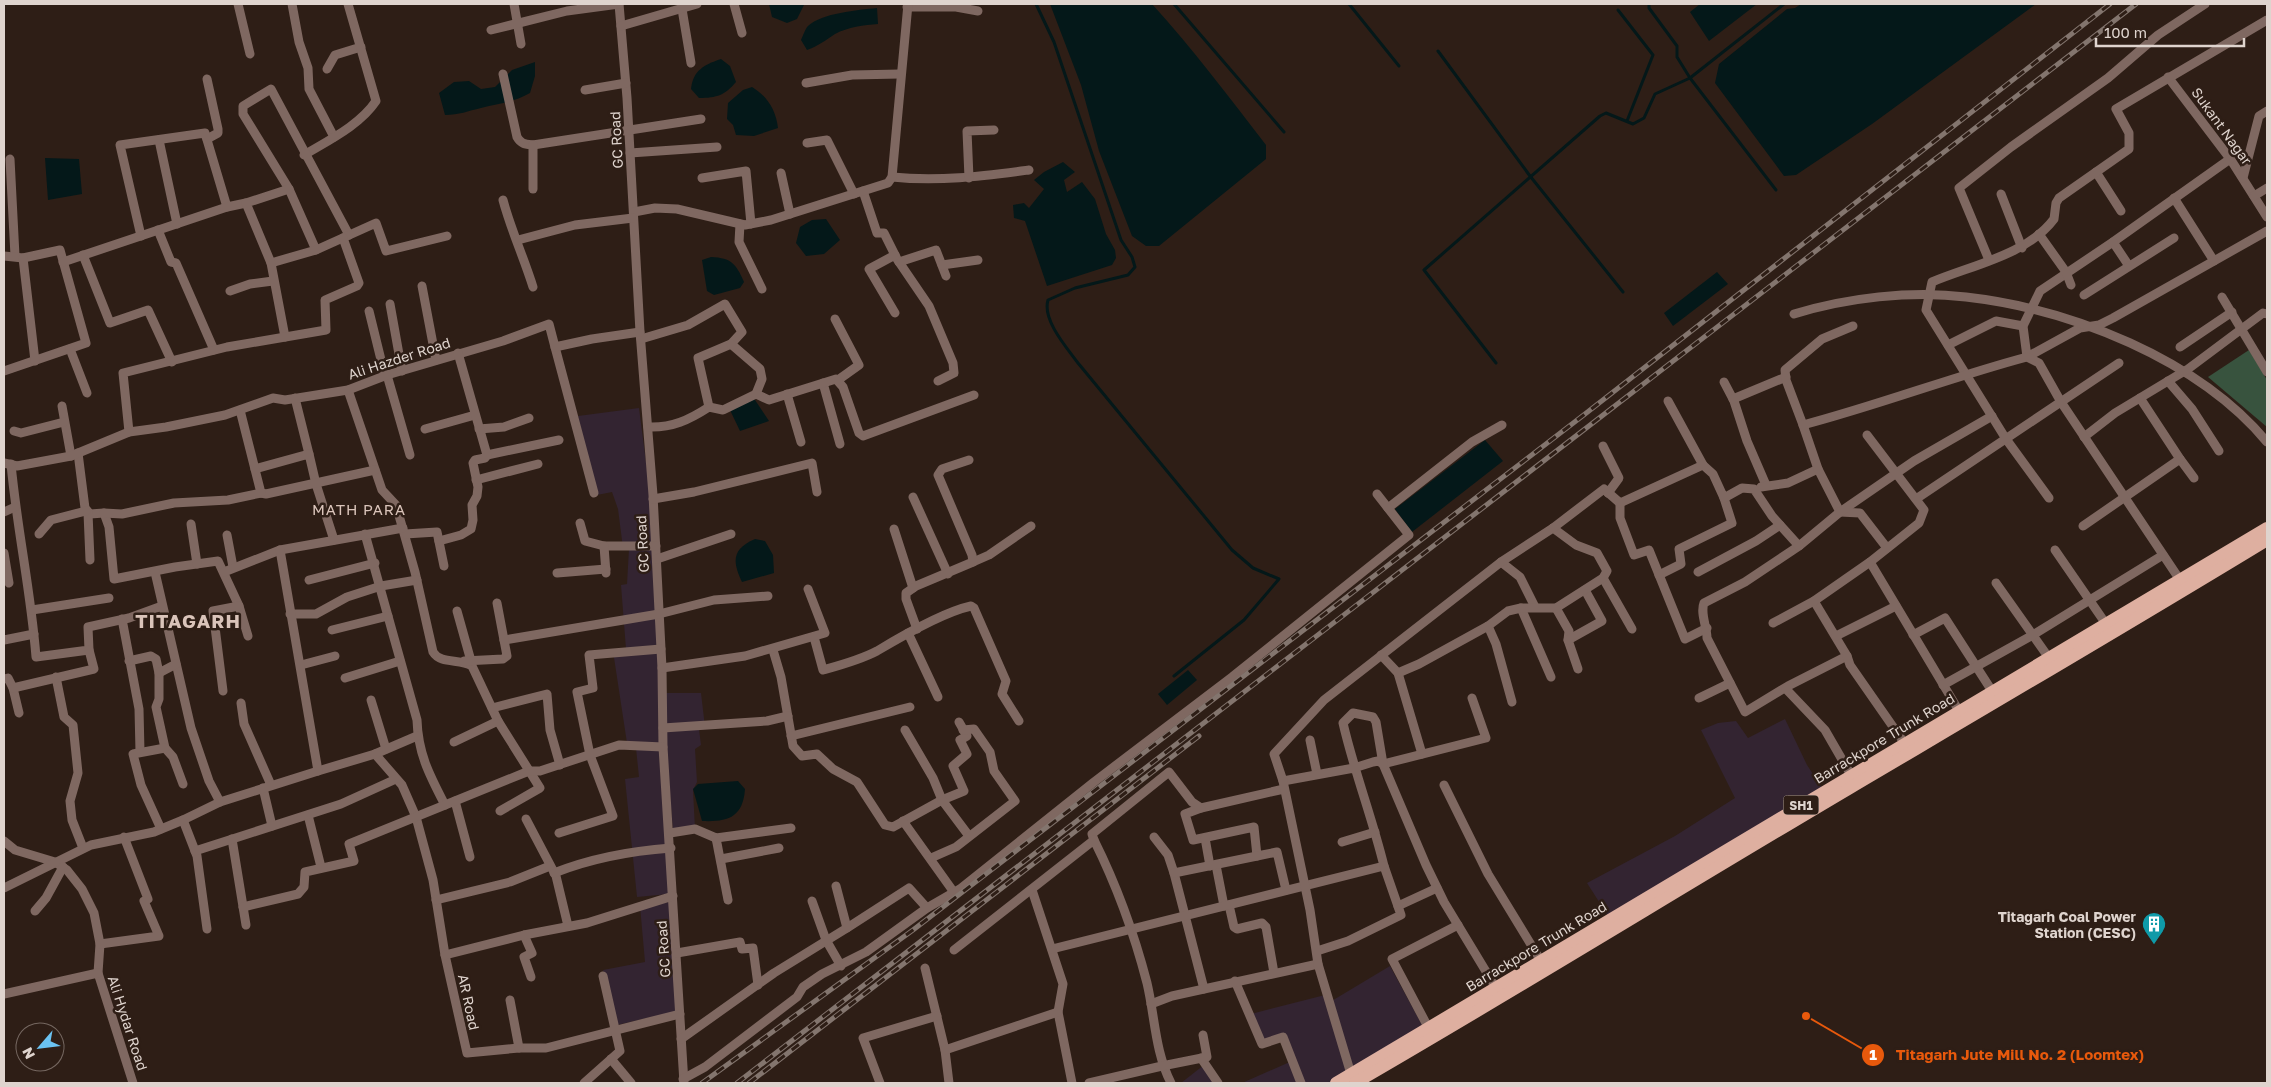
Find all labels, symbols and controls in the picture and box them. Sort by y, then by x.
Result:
scale bar [2096,15,2244,47]
text: 100 m [2104,23,2147,41]
street label: Sukant Nagar [2188,84,2256,168]
street label: GC Road [606,111,626,169]
street label: Ali Hazder Road [346,333,452,383]
district label: MATH PARA [312,500,406,518]
street label: GC Road [632,515,652,573]
district label: TITAGARH [135,609,241,632]
street label: Barrackpore Trunk Road [1811,689,1957,787]
road number: SH1 [1784,796,1818,814]
street label: Barrackpore Trunk Road [1463,897,1609,995]
place label: Titagarh Coal Power Station (CESC) [1998,908,2137,941]
building icon: Titagarh Coal Power Station (CESC) [2141,911,2167,945]
street label: GC Road [653,920,673,978]
street label: Ali Hydar Road [105,973,151,1073]
street label: AR Road [455,973,483,1031]
north arrow [15,1022,65,1072]
callout: Titagarh Jute Mill No. 2 (Loomtex) [1861,1040,2154,1070]
text: N [18,1045,38,1062]
text: 1 [1869,1045,1877,1063]
text: Titagarh Jute Mill No. 2 (Loomtex) [1896,1045,2144,1063]

